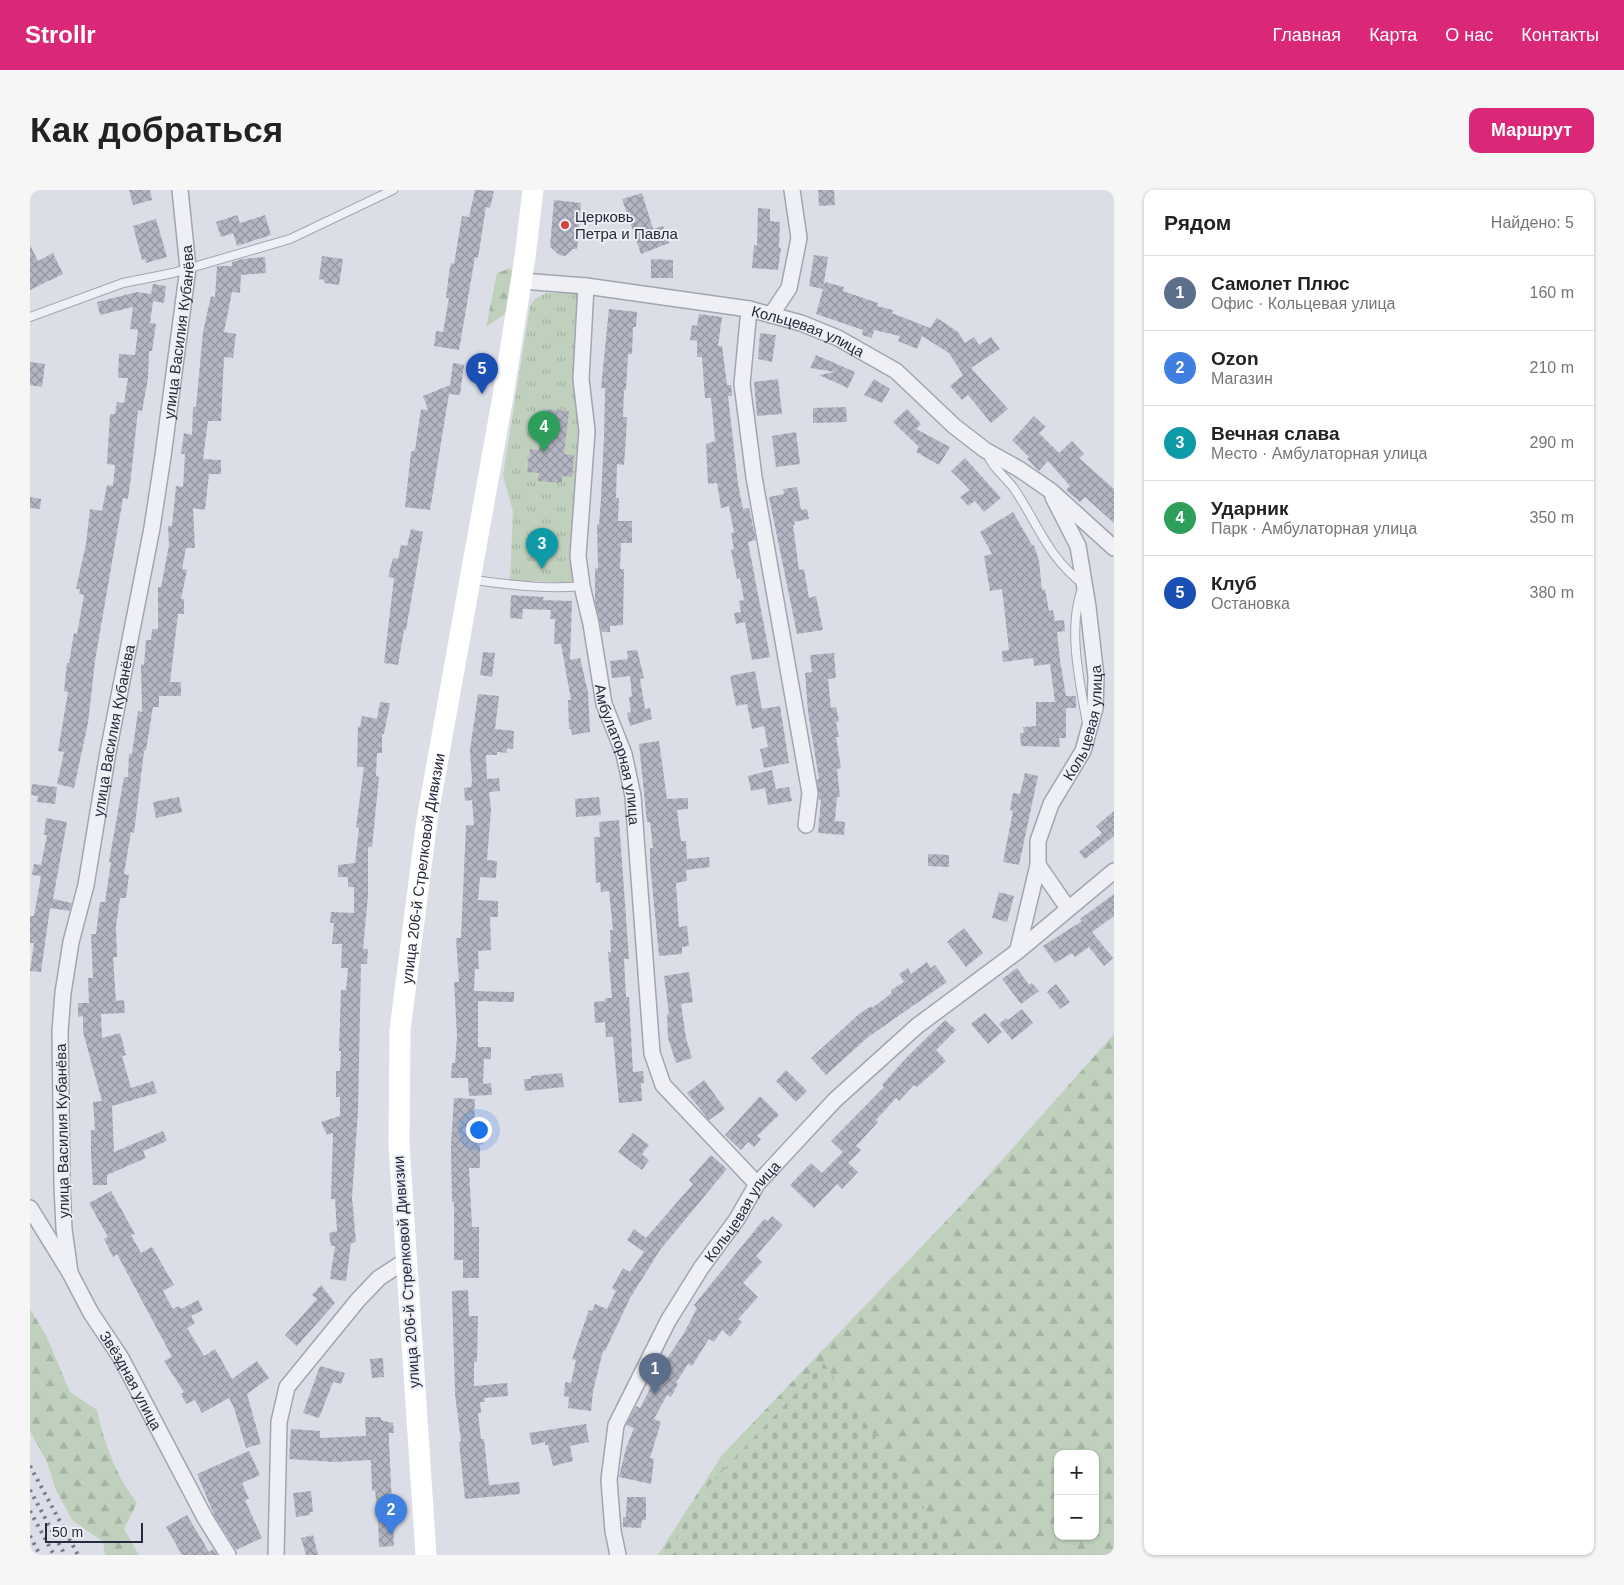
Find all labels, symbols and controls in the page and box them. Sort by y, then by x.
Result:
text: Strollr [25,21,96,48]
text: Главная [1273,25,1341,45]
text: Карта [1369,25,1417,45]
text: О нас [1445,25,1493,45]
text: Контакты [1521,25,1599,45]
button: Маршрут [1469,108,1594,153]
text: Как добраться [30,110,283,149]
place label: Церковь Петра и Павла [575,208,678,242]
text: Рядом [1164,211,1231,234]
text: Найдено: 5 [1491,214,1574,231]
marker: Церковь Петра и Павла [559,219,571,231]
street label: улица Василия Кубанёва [160,244,197,420]
text: Самолет Плюс [1211,273,1349,294]
text: 1 [1176,284,1184,301]
text: 160 m [1530,284,1574,301]
text: Офис · Кольцевая улица [1211,295,1396,312]
street label: Кольцевая улица [750,302,868,360]
text: Ozon [1211,348,1259,369]
pin: 5 [466,353,498,394]
text: 2 [1176,359,1184,376]
text: 210 m [1530,359,1574,376]
text: Магазин [1211,370,1273,387]
pin: 4 [528,411,560,452]
text: Вечная слава [1211,423,1339,444]
text: 3 [1176,434,1184,451]
text: 290 m [1530,434,1574,451]
text: Место · Амбулаторная улица [1211,445,1427,462]
text: Ударник [1211,498,1289,519]
text: 4 [1176,509,1184,526]
text: 350 m [1530,509,1574,526]
text: Парк · Амбулаторная улица [1211,520,1417,537]
pin: 3 [526,528,558,569]
text: Клуб [1211,573,1257,594]
text: 5 [1176,584,1184,601]
text: 380 m [1530,584,1574,601]
text: Остановка [1211,595,1290,612]
street label: улица Василия Кубанёва [89,642,138,818]
street label: Кольцевая улица [1059,664,1105,783]
street label: Амбулаторная улица [592,683,644,826]
street label: улица 206-й Стрелковой Дивизии [398,752,447,985]
street label: улица Василия Кубанёва [52,1043,72,1219]
your location [466,1117,492,1143]
street label: улица 206-й Стрелковой Дивизии [389,1155,423,1389]
street label: Кольцевая улица [700,1156,783,1265]
street label: Звёздная улица [97,1327,166,1433]
pin: 1 [639,1353,671,1394]
map controls [1054,1450,1099,1540]
button: + [1054,1450,1099,1495]
pin: 2 [375,1494,407,1535]
button: − [1054,1495,1099,1540]
scale bar [45,1520,142,1543]
text: 50 m [52,1524,83,1540]

